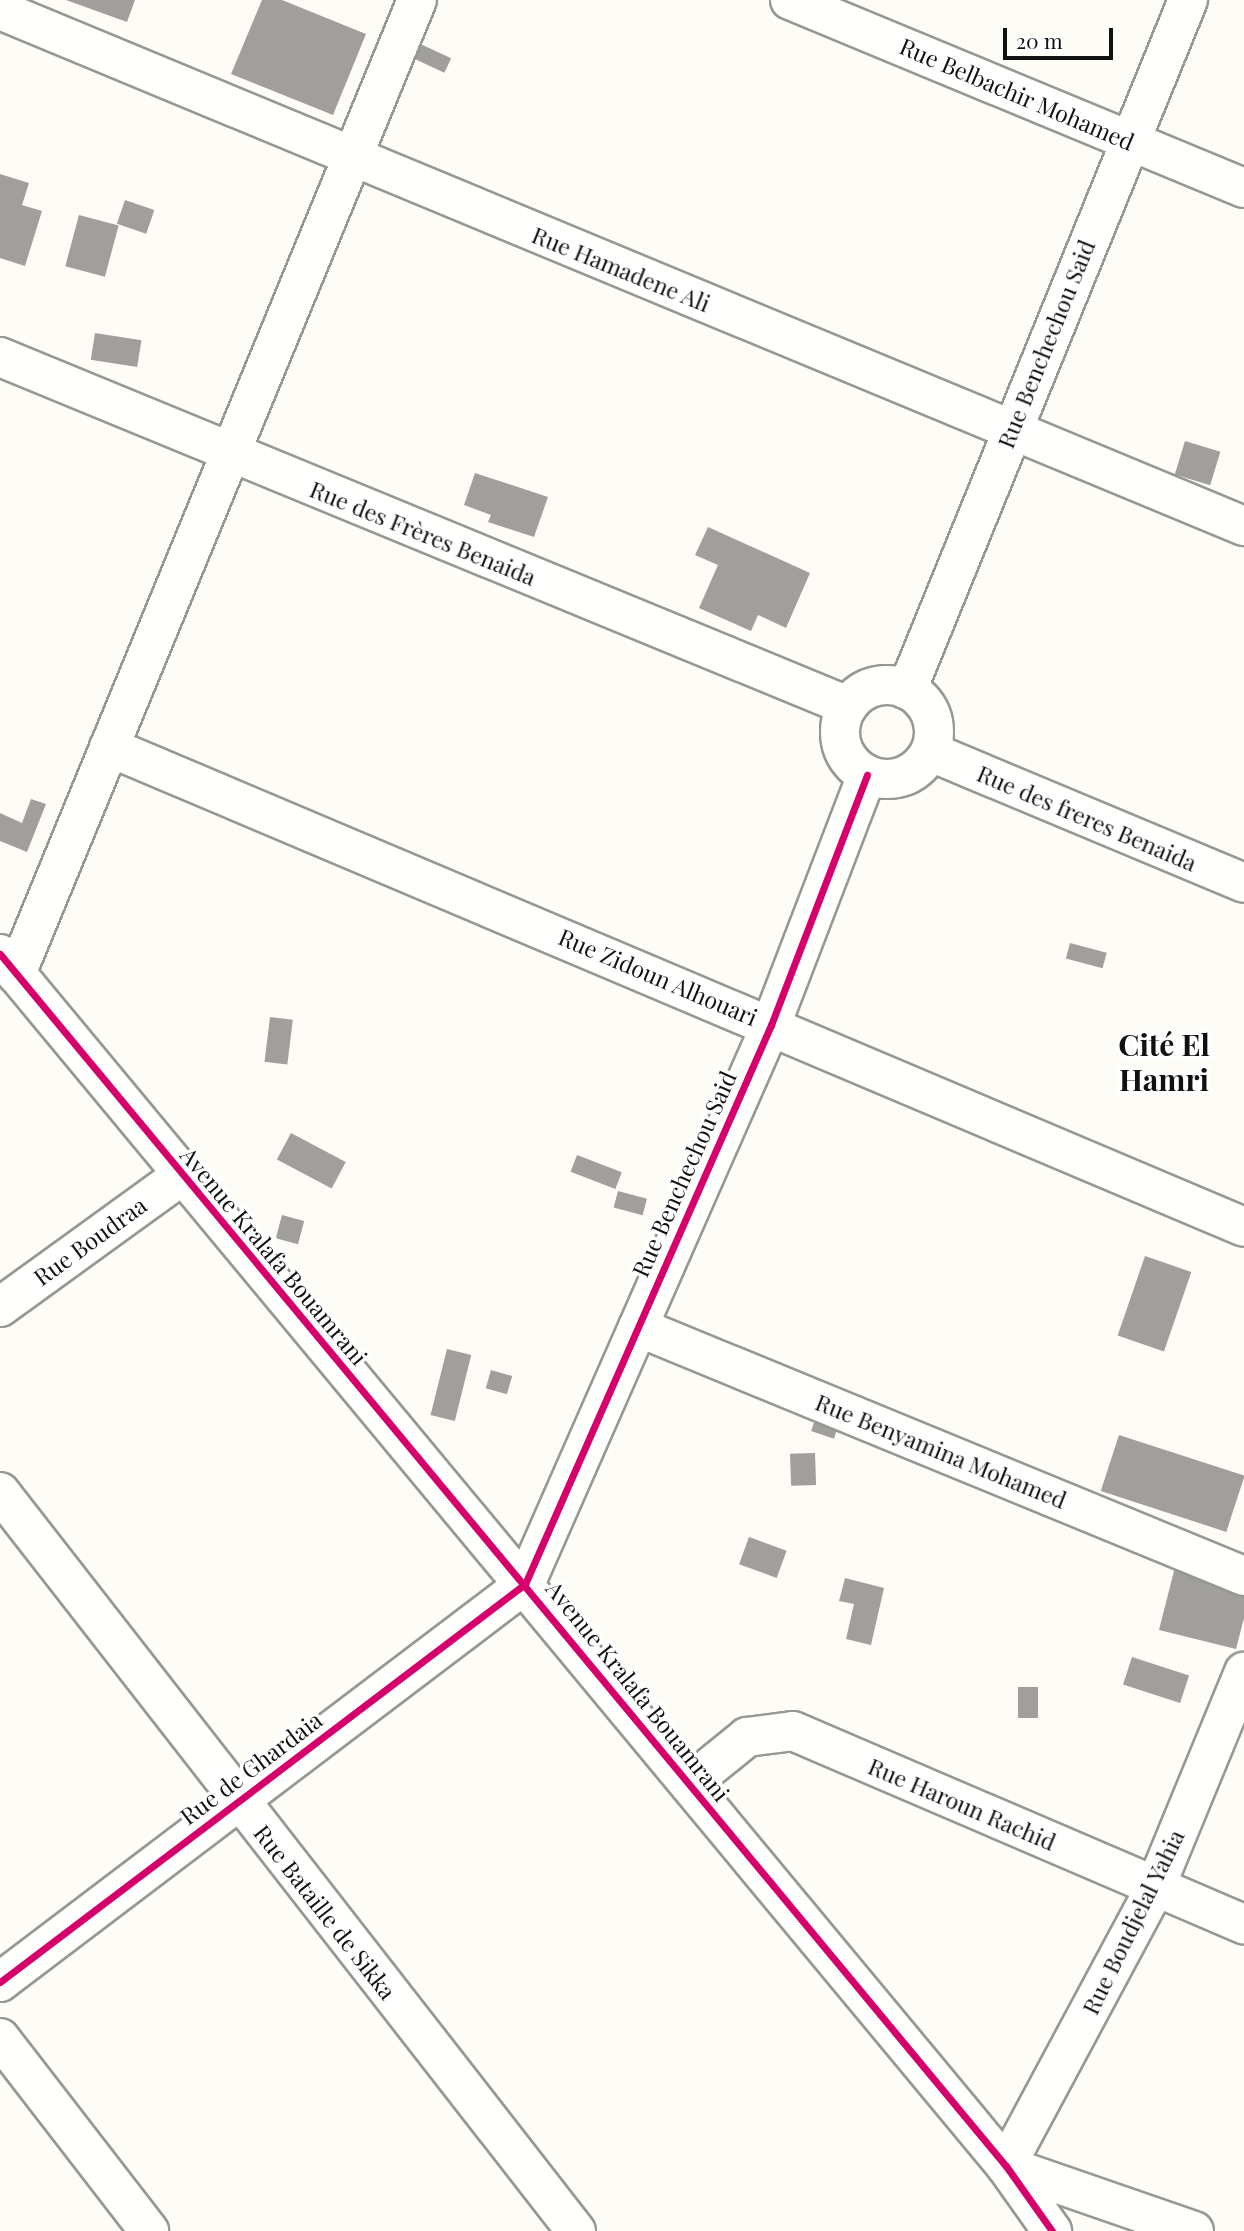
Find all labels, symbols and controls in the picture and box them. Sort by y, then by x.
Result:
scale bar [1006,14,1116,58]
text: 20 m [1016,26,1063,54]
street label: Rue Belbachir Mohamed [895,32,1139,156]
street label: Rue Hamadene Ali [528,221,714,317]
street label: Rue Benchechou Said [992,236,1100,452]
street label: Rue des Frères Benaida [306,475,540,591]
street label: Rue des freres Benaida [973,759,1201,877]
street label: Rue Zidoun Alhouari [554,923,762,1031]
district label: Cité El Hamri [1118,1026,1210,1096]
street label: Rue Benchechou Said [626,1067,742,1281]
street label: Avenue Kralafa Bouamrani [175,1142,373,1370]
street label: Rue Boudraa [28,1191,152,1291]
street label: Rue Benyamina Mohamed [811,1388,1071,1514]
street label: Avenue Kralafa Bouamrani [541,1575,735,1807]
street label: Rue de Ghardaia [175,1706,327,1830]
street label: Rue Haroun Rachid [864,1752,1060,1856]
street label: Rue Bataille de Sikka [248,1819,402,2005]
street label: Rue Boudjelal Yahia [1076,1825,1190,2019]

